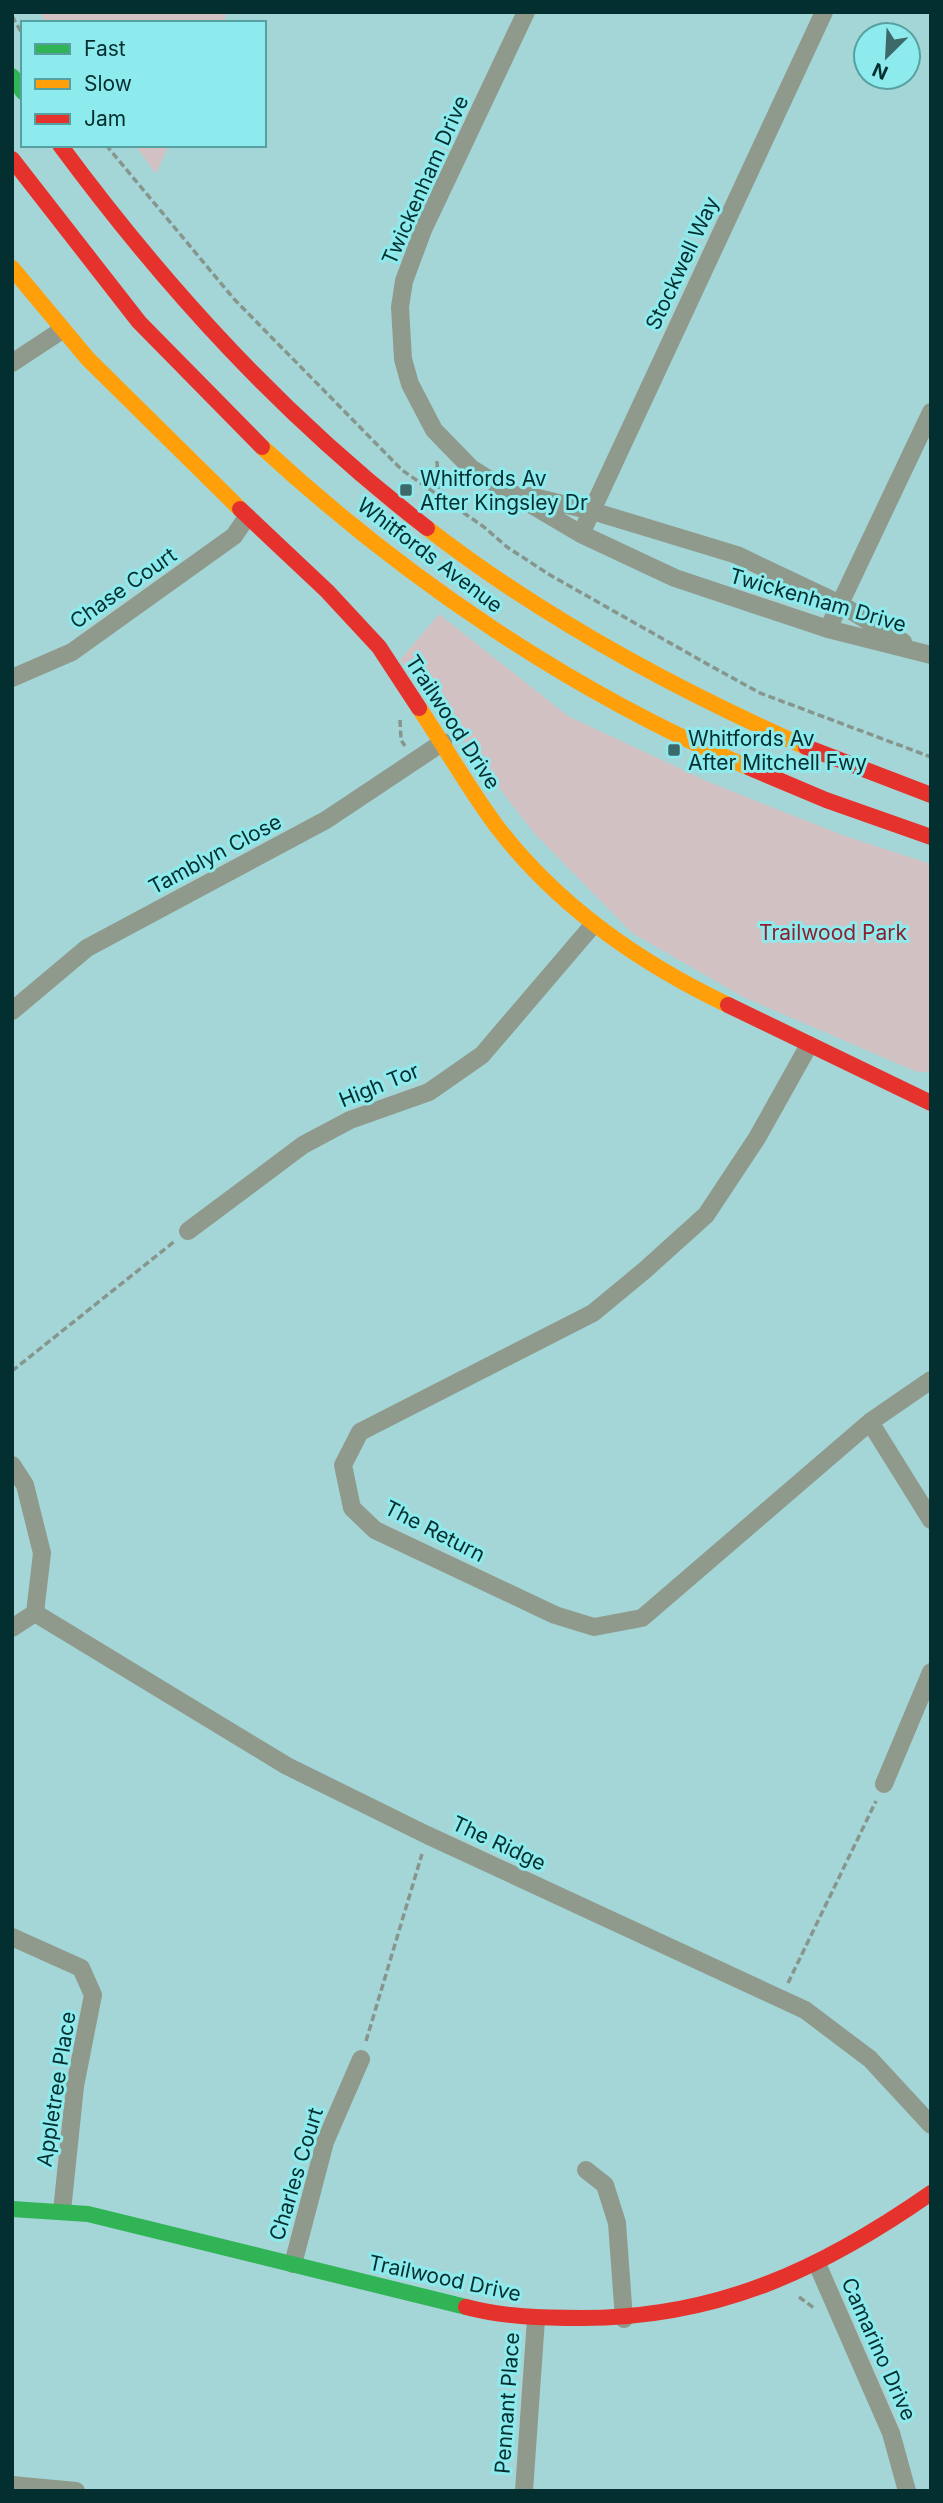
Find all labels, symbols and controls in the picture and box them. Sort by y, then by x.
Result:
legend [21,21,266,147]
north arrow [852,21,922,91]
text: Fast [84,36,126,61]
text: N [869,58,892,85]
text: Slow [84,71,132,96]
street label: Twickenham Drive [376,91,474,269]
text: Jam [84,106,126,131]
street label: Stockwell Way [640,192,724,334]
place label: Whitfords Av After Kingsley Dr [420,466,588,515]
marker: Whitfords Av After Kingsley Dr [398,482,414,498]
street label: Whitfords Avenue [352,492,508,618]
street label: Chase Court [65,542,181,634]
street label: Twickenham Drive [727,563,909,637]
street label: Trailwood Drive [400,650,506,794]
place label: Whitfords Av After Mitchell Fwy [688,726,867,775]
marker: Whitfords Av After Mitchell Fwy [666,742,682,758]
street label: Tamblyn Close [144,809,286,899]
park label: Trailwood Park [759,920,907,945]
street label: High Tor [335,1058,423,1112]
street label: The Return [381,1495,489,1567]
street label: The Ridge [448,1810,550,1876]
street label: Appletree Place [31,2010,81,2168]
street label: Charles Court [264,2104,328,2243]
street label: Trailwood Drive [367,2250,523,2306]
street label: Camarino Drive [836,2274,922,2424]
street label: Pennant Place [490,2331,524,2475]

